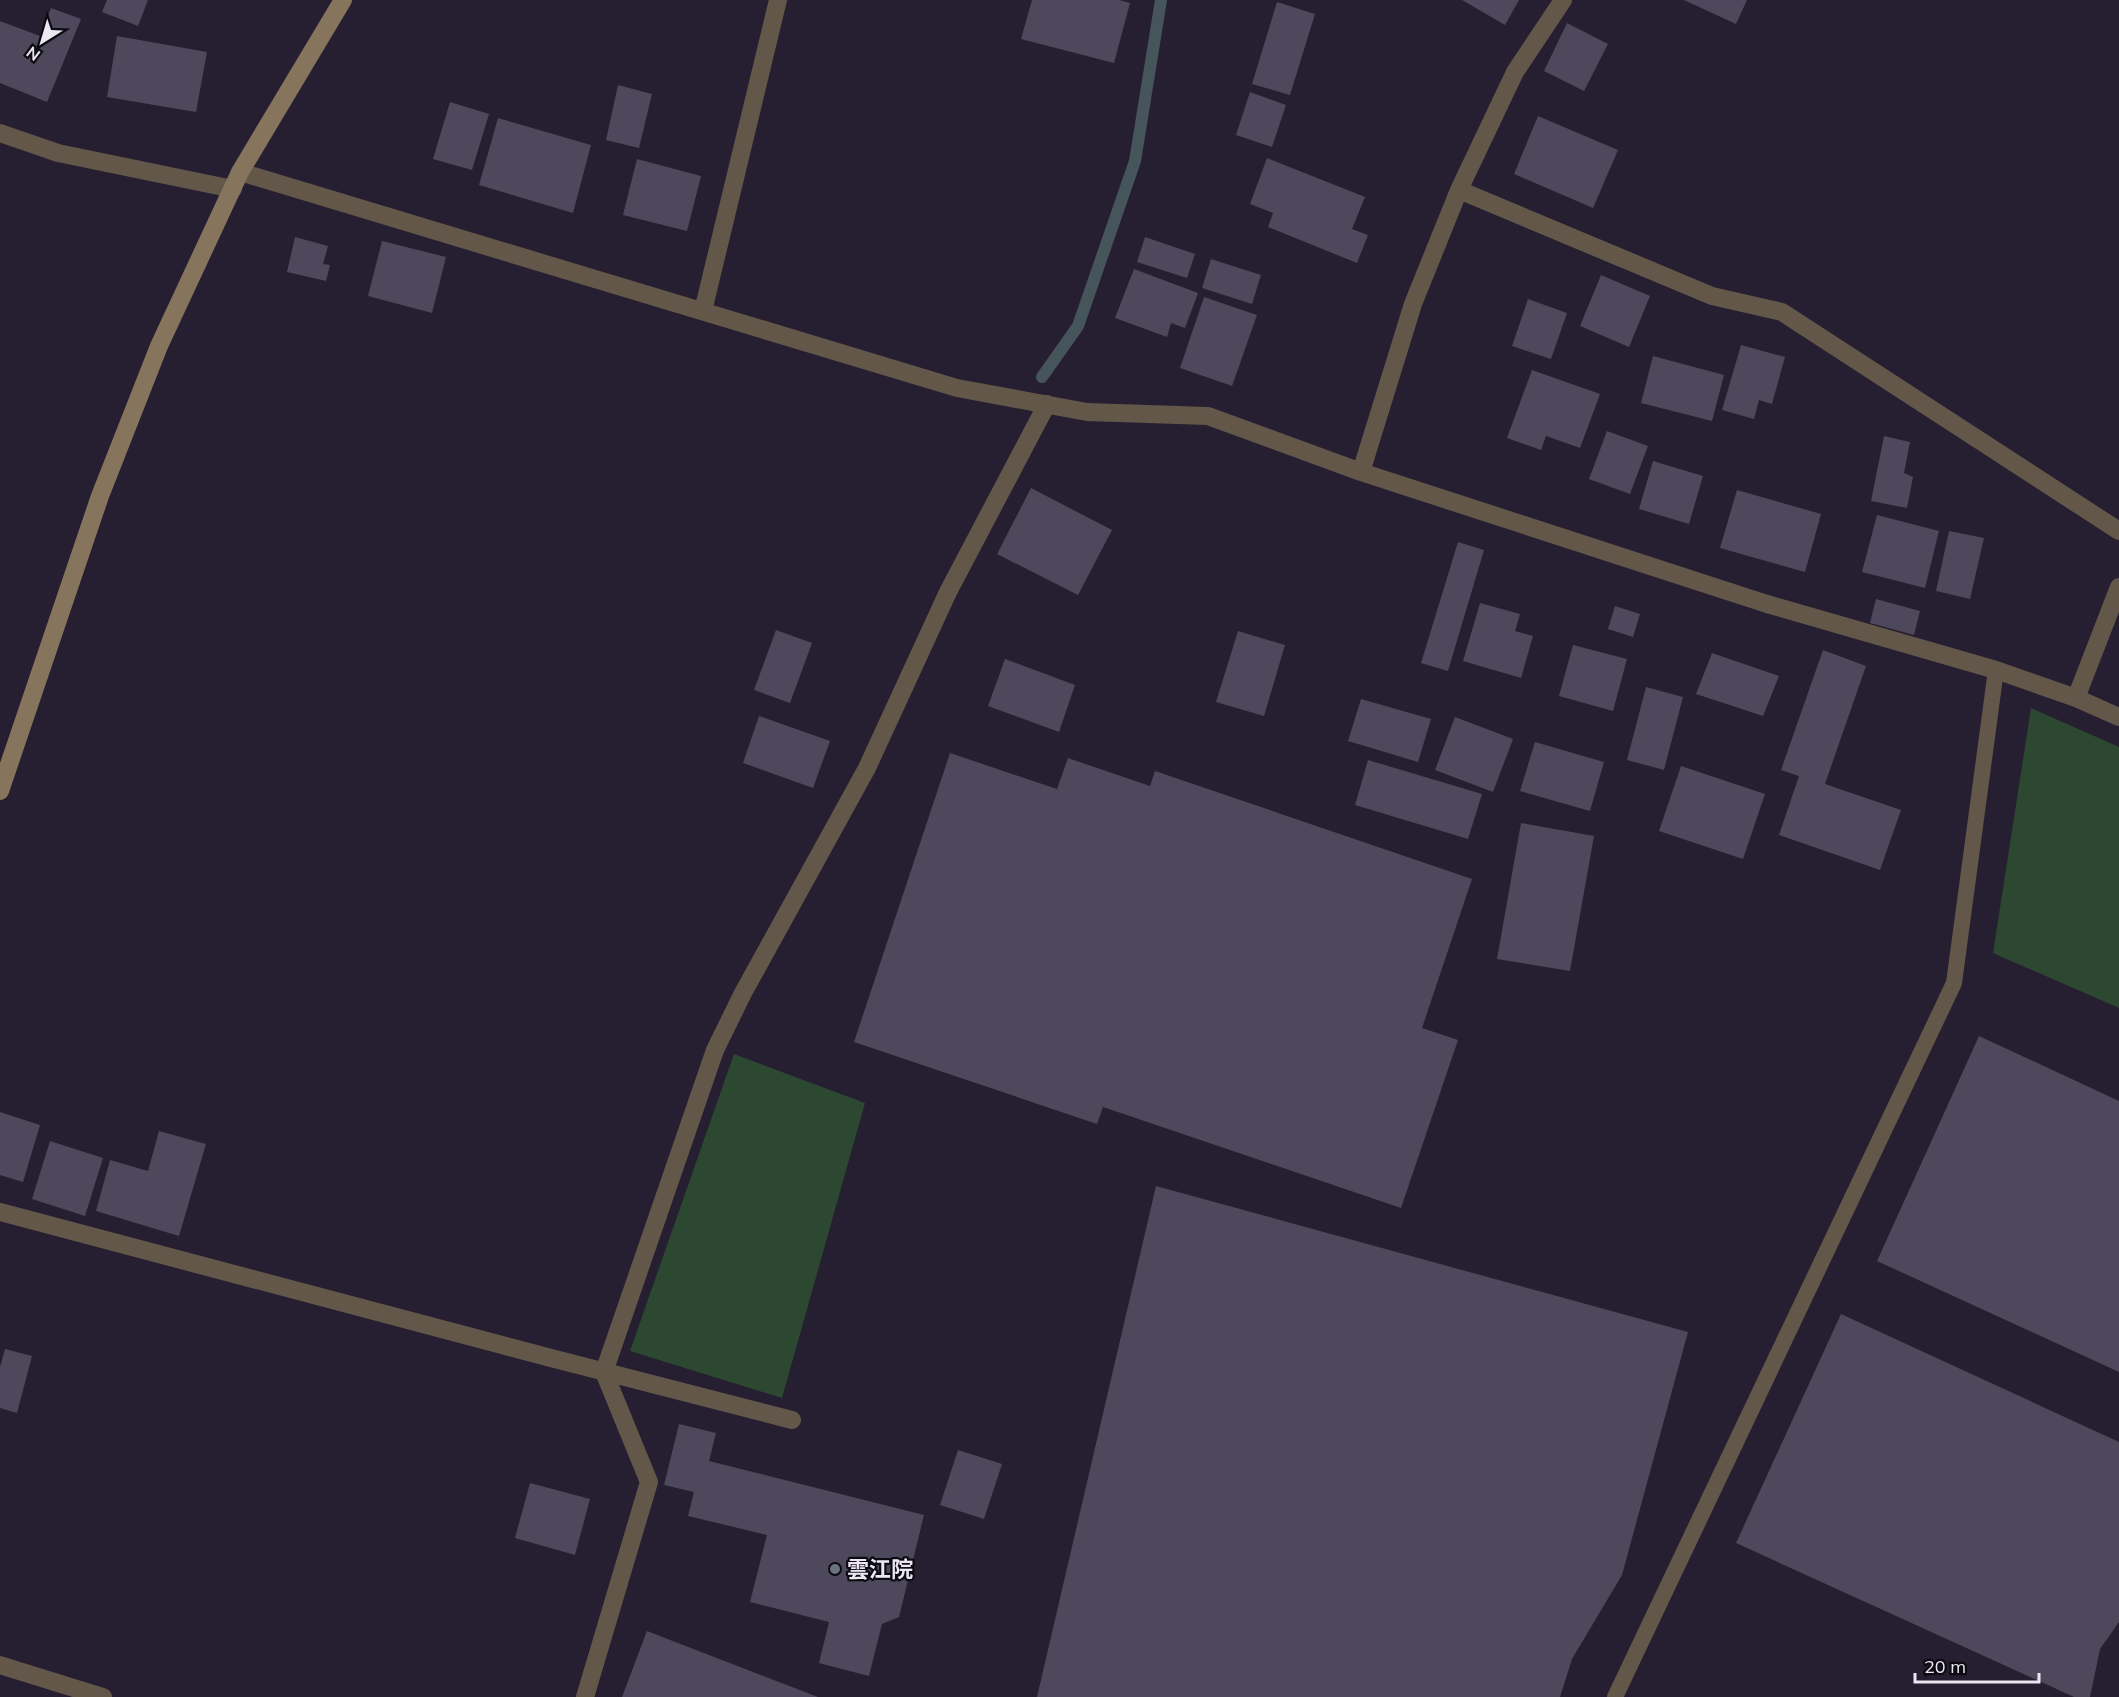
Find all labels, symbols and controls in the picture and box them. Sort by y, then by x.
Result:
north arrow [12,12,72,72]
text: N [22,42,44,66]
place label: 雲江院 [847,1555,913,1583]
marker: 雲江院 [828,1562,842,1576]
scale bar [1915,1646,2040,1684]
text: 20 m [1924,1655,1966,1678]

